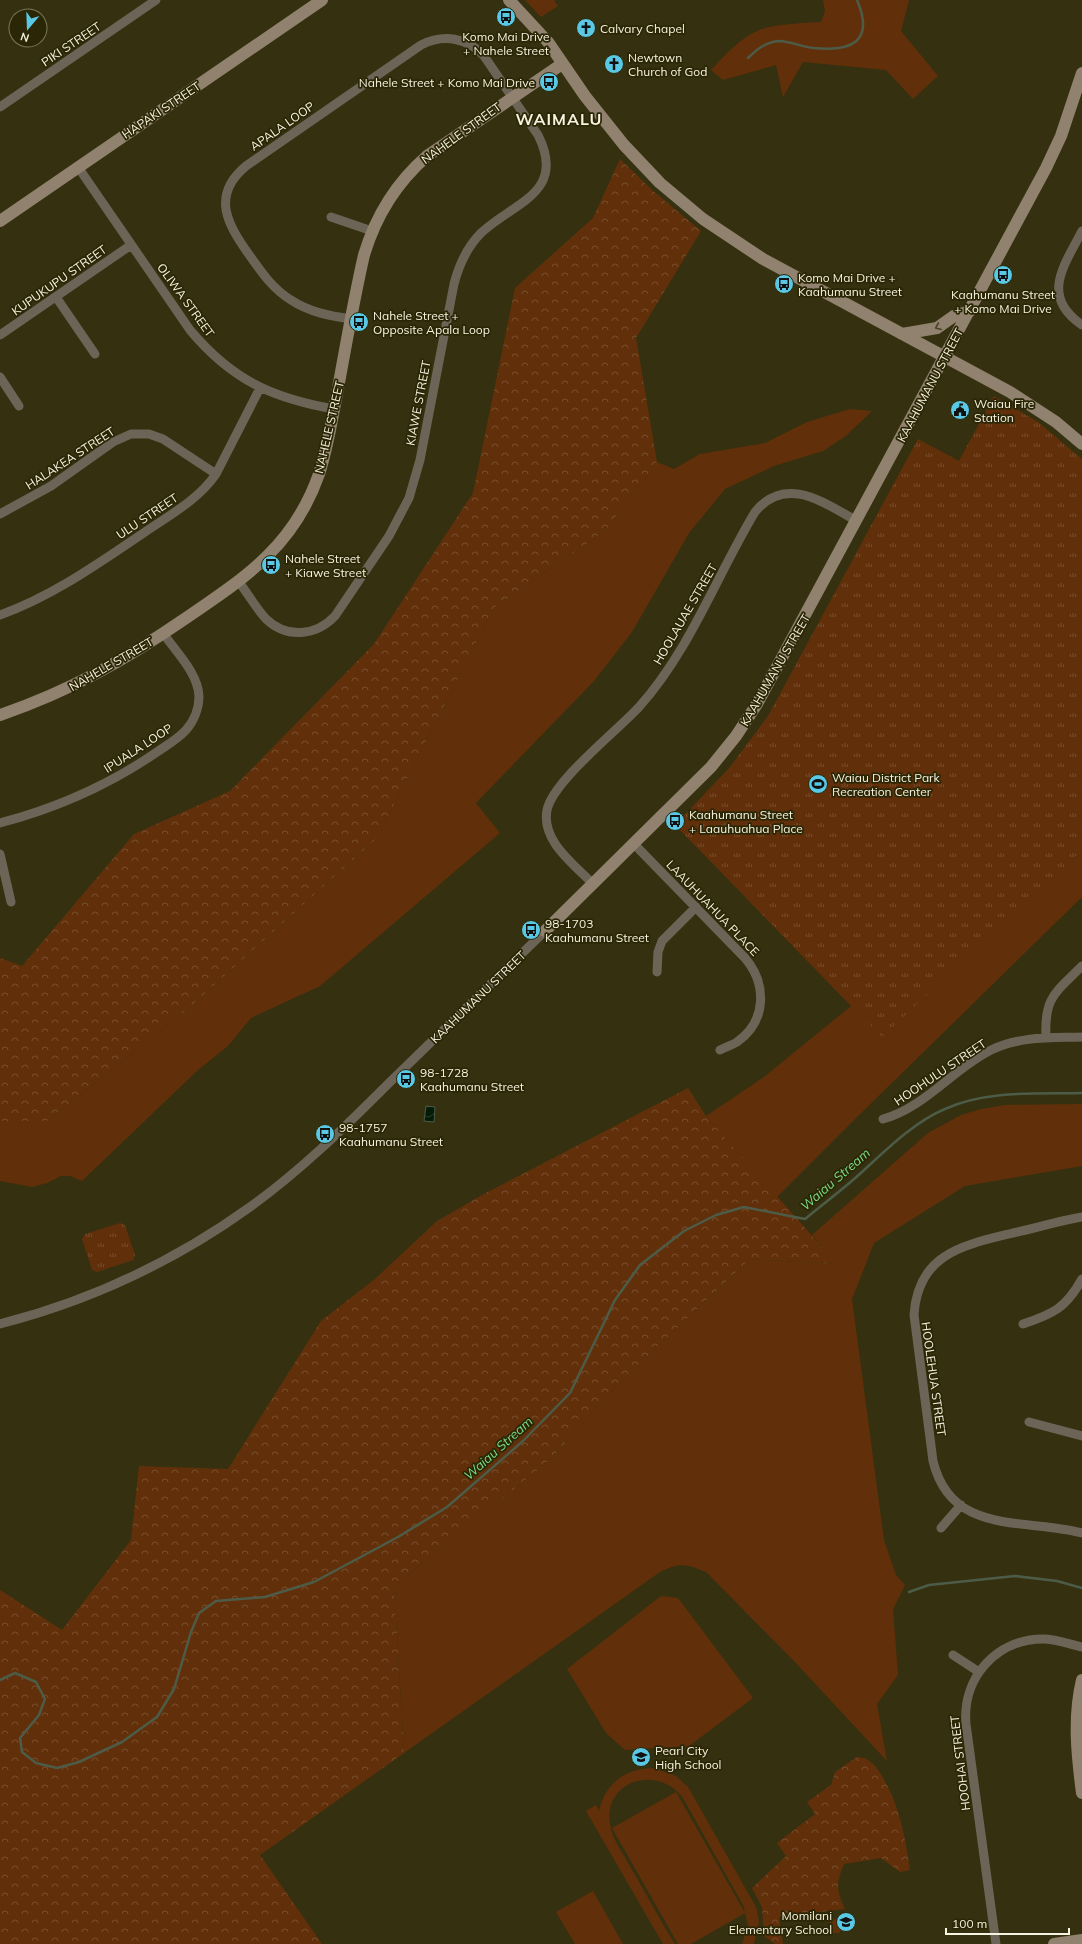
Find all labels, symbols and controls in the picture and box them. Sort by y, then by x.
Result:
bus stop icon: Komo Mai Drive + Nahele Street [495,6,517,28]
north arrow [8,8,48,48]
church icon: Calvary Chapel [575,17,597,39]
street label: PIKI STREET [38,18,104,69]
place label: Calvary Chapel [600,21,685,36]
text: N [19,29,31,45]
place label: Komo Mai Drive + Nahele Street [462,29,550,58]
place label: Newtown Church of God [628,50,707,79]
church icon: Newtown Church of God [603,53,625,75]
bus stop icon: Nahele Street + Komo Mai Drive [538,71,560,93]
place label: Nahele Street + Komo Mai Drive [359,75,535,90]
street label: HAPAKI STREET [119,78,204,142]
street label: APALA LOOP [247,98,317,154]
street label: NAHELE STREET [418,99,504,167]
district label: WAIMALU [516,109,602,129]
street label: KUPUKUPU STREET [8,241,110,319]
street label: OLIWA STREET [154,260,218,340]
bus stop icon: Kaahumanu Street + Komo Mai Drive [992,264,1014,286]
place label: Komo Mai Drive + Kaahumanu Street [798,270,902,299]
bus stop icon: Komo Mai Drive + Kaahumanu Street [773,273,795,295]
place label: Kaahumanu Street + Komo Mai Drive [951,287,1055,316]
place label: Nahele Street + Opposite Apala Loop [373,308,490,337]
bus stop icon: Nahele Street + Opposite Apala Loop [348,311,370,333]
one-way arrow [934,322,942,330]
street label: KAAHUMANU STREET [894,325,967,445]
street label: KIAWE STREET [402,358,434,447]
street label: NAHELE STREET [311,378,347,475]
place label: Waiau Fire Station [974,396,1034,425]
public building icon: Waiau Fire Station [949,399,971,421]
street label: HALAKEA STREET [22,423,118,493]
street label: ULU STREET [113,490,181,542]
place label: Nahele Street + Kiawe Street [285,551,366,580]
bus stop icon: Nahele Street + Kiawe Street [260,554,282,576]
street label: HOOLAUAE STREET [650,560,721,667]
street label: KAAHUMANU STREET [737,611,814,729]
street label: NAHELE STREET [66,633,156,694]
street label: IPUALA LOOP [101,720,175,776]
place label: Waiau District Park Recreation Center [832,770,940,799]
sports icon: Waiau District Park Recreation Center [807,773,829,795]
place label: Kaahumanu Street + Laauhuahua Place [689,807,803,836]
bus stop icon: Kaahumanu Street + Laauhuahua Place [664,810,686,832]
street label: LAAUHUAHUA PLACE [663,857,763,959]
place label: 98-1703 Kaahumanu Street [545,916,649,945]
bus stop icon: 98-1703 Kaahumanu Street [520,919,542,941]
street label: KAAHUMANU STREET [427,947,529,1046]
street label: HOOHULU STREET [891,1035,990,1108]
place label: 98-1728 Kaahumanu Street [420,1065,524,1094]
bus stop icon: 98-1728 Kaahumanu Street [395,1068,417,1090]
place label: 98-1757 Kaahumanu Street [339,1120,443,1149]
bus stop icon: 98-1757 Kaahumanu Street [314,1123,336,1145]
water label: Waiau Stream [797,1144,873,1214]
street label: HOOLEHUA STREET [919,1321,950,1438]
water label: Waiau Stream [460,1413,536,1483]
street label: HOOHAI STREET [947,1714,973,1812]
place label: Pearl City High School [655,1743,721,1772]
school or university icon: Pearl City High School [630,1746,652,1768]
place label: Momilani Elementary School [729,1908,832,1937]
scale bar [946,1910,1069,1936]
school or university icon: Momilani Elementary School [835,1911,857,1933]
text: 100 m [952,1916,987,1931]

